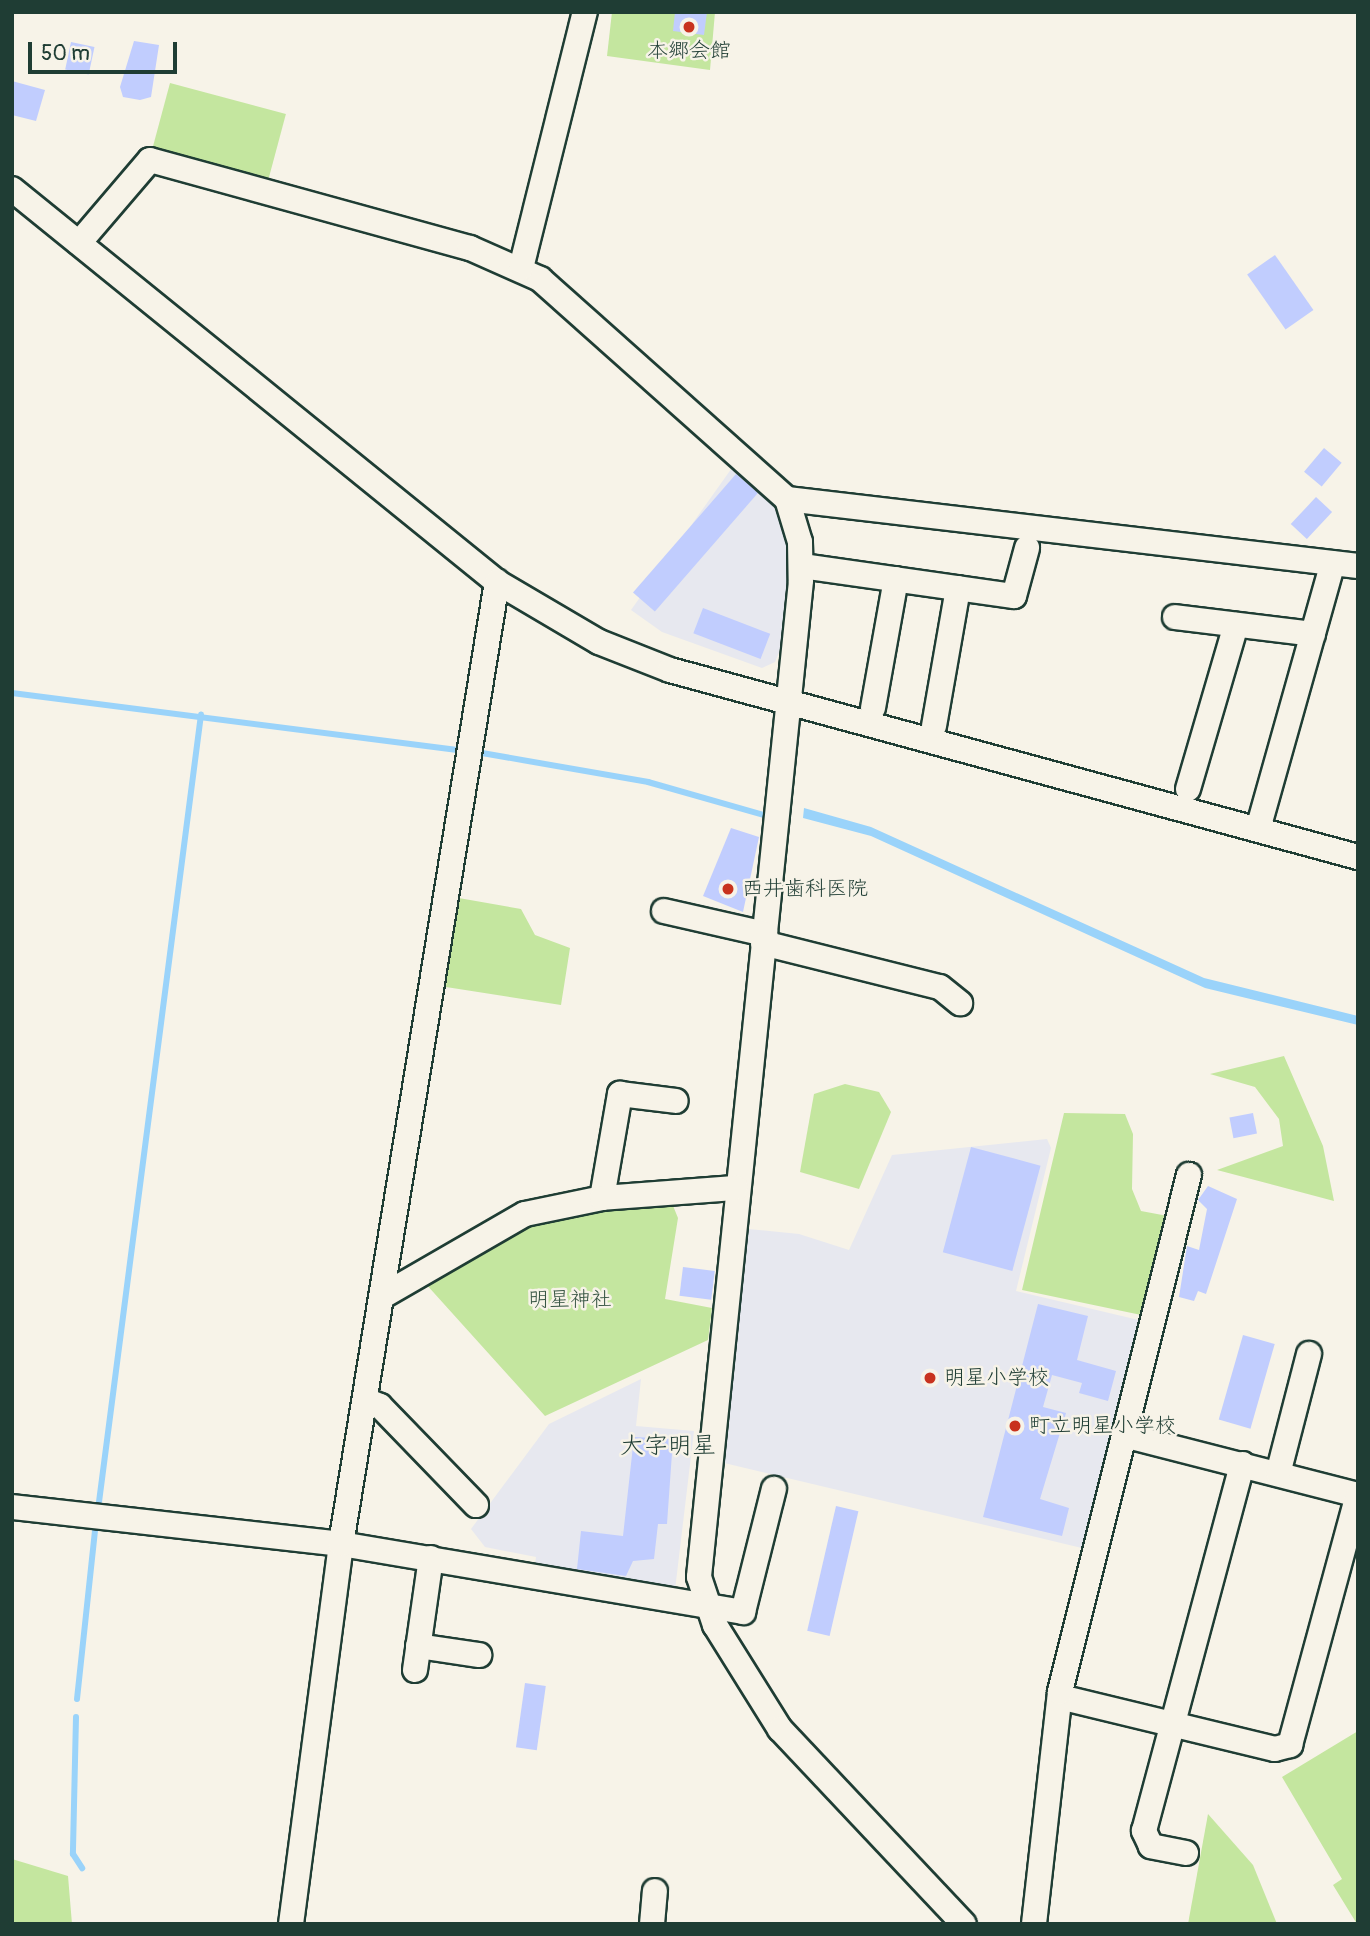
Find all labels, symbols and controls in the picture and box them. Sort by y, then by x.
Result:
marker: 本郷会館 [681,19,697,35]
scale bar [32,28,180,72]
place label: 本郷会館 [647,38,731,64]
text: 50 m [41,40,90,67]
place label: 西井歯科医院 [742,876,868,902]
marker: 西井歯科医院 [720,881,736,897]
park label: 明星神社 [528,1287,612,1313]
place label: 明星小学校 [944,1365,1049,1391]
marker: 明星小学校 [922,1370,938,1386]
place label: 町立明星小学校 [1029,1413,1176,1439]
marker: 町立明星小学校 [1007,1418,1023,1434]
district label: 大字明星 [620,1432,716,1460]

